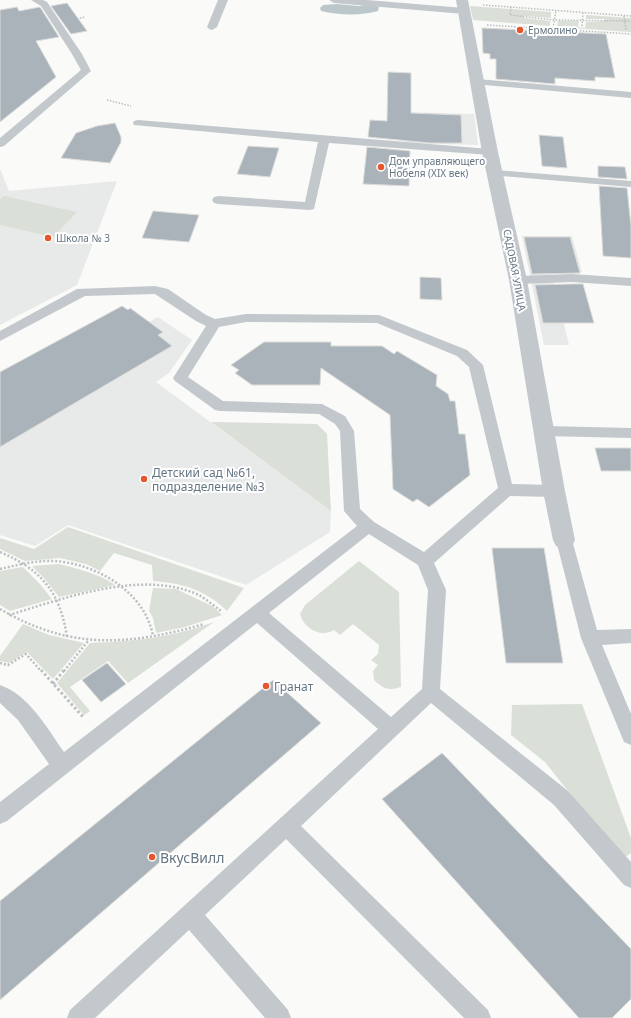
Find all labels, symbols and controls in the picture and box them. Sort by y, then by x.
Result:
place label: Ермолино [528,23,577,37]
marker: Ермолино [515,25,525,35]
place label: Дом управляющего Нобеля (XIX век) [389,154,485,180]
marker: Дом управляющего Нобеля (XIX век) [376,162,386,172]
street label: САДОВАЯ УЛИЦА [500,228,530,313]
place label: Школа № 3 [56,231,110,245]
marker: Школа № 3 [43,233,53,243]
place label: Детский сад №61, подразделение №3 [152,464,265,495]
marker: Детский сад №61, подразделение №3 [139,474,149,484]
place label: Гранат [274,678,314,695]
marker: Гранат [261,681,271,691]
place label: ВкусВилл [160,848,224,867]
marker: ВкусВилл [147,852,157,862]

